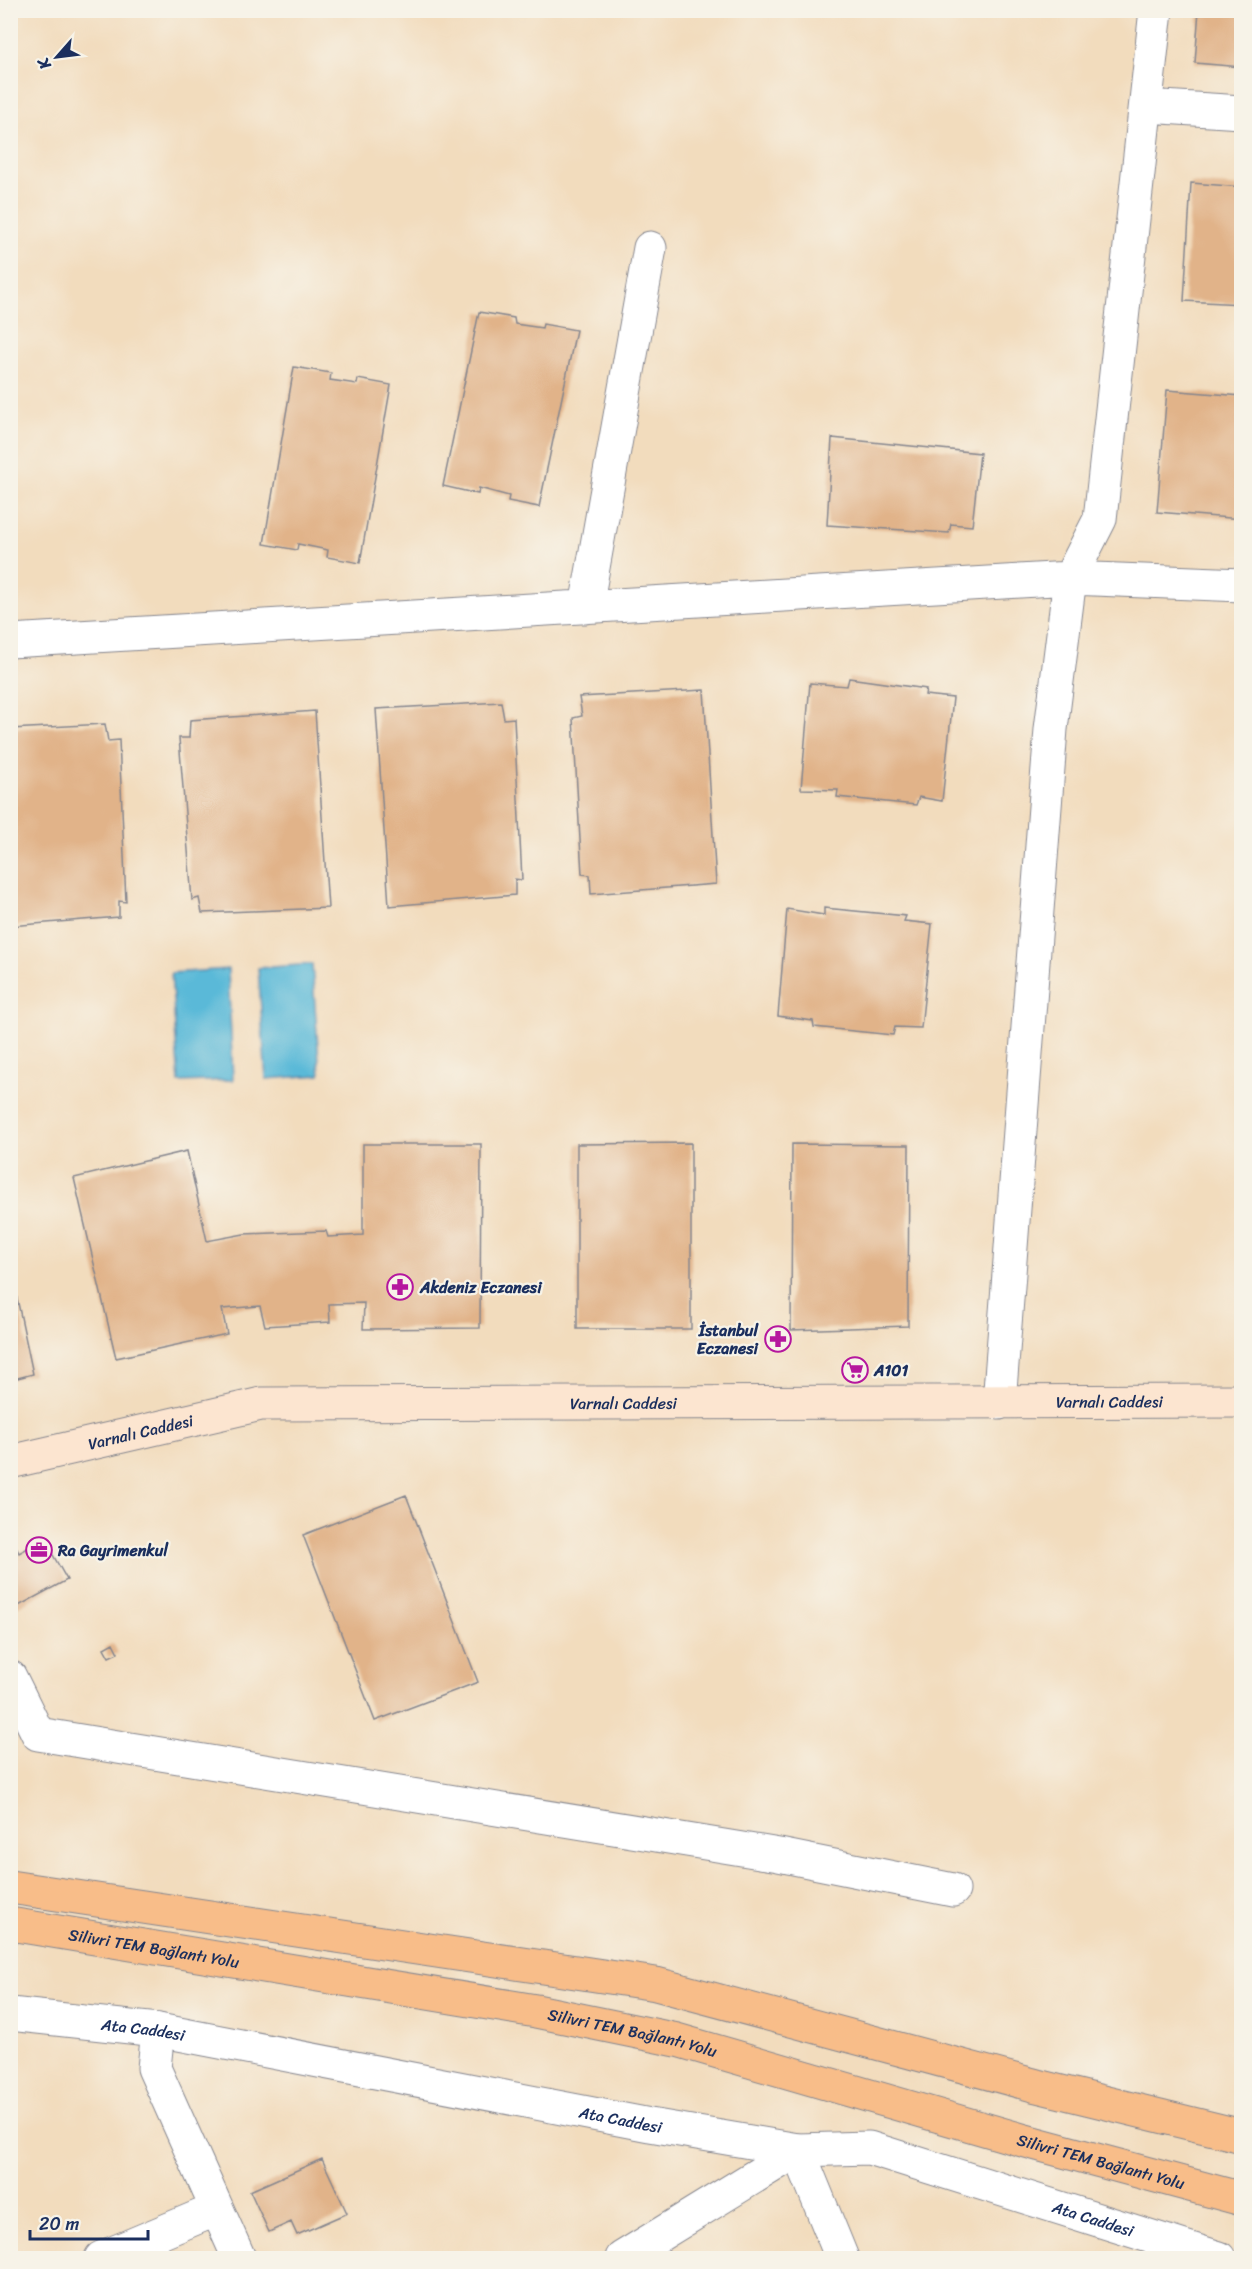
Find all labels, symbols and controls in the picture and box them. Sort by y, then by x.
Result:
north arrow [27,27,87,87]
text: K [29,52,60,76]
pharmacy icon: Akdeniz Eczanesi [385,1272,415,1302]
place label: Akdeniz Eczanesi [419,1273,543,1302]
place label: İstanbul Eczanesi [697,1316,759,1363]
pharmacy icon: İstanbul Eczanesi [763,1324,793,1354]
supermarket icon: A101 [840,1355,870,1385]
place label: A101 [873,1356,908,1385]
street label: Varnalı Caddesi [1056,1387,1163,1417]
street label: Varnalı Caddesi [570,1389,677,1418]
street label: Varnalı Caddesi [85,1406,197,1458]
office icon: Ra Gayrimenkul [24,1535,54,1565]
place label: Ra Gayrimenkul [57,1536,169,1565]
street label: Silivri TEM Bağlantı Yolu [66,1920,242,1977]
street label: Silivri TEM Bağlantı Yolu [545,2000,721,2066]
street label: Ata Caddesi [99,2010,188,2050]
street label: Ata Caddesi [575,2097,665,2142]
street label: Silivri TEM Bağlantı Yolu [1014,2125,1188,2198]
street label: Ata Caddesi [1048,2192,1138,2246]
scale bar [30,2203,148,2241]
text: 20 m [39,2208,79,2240]

